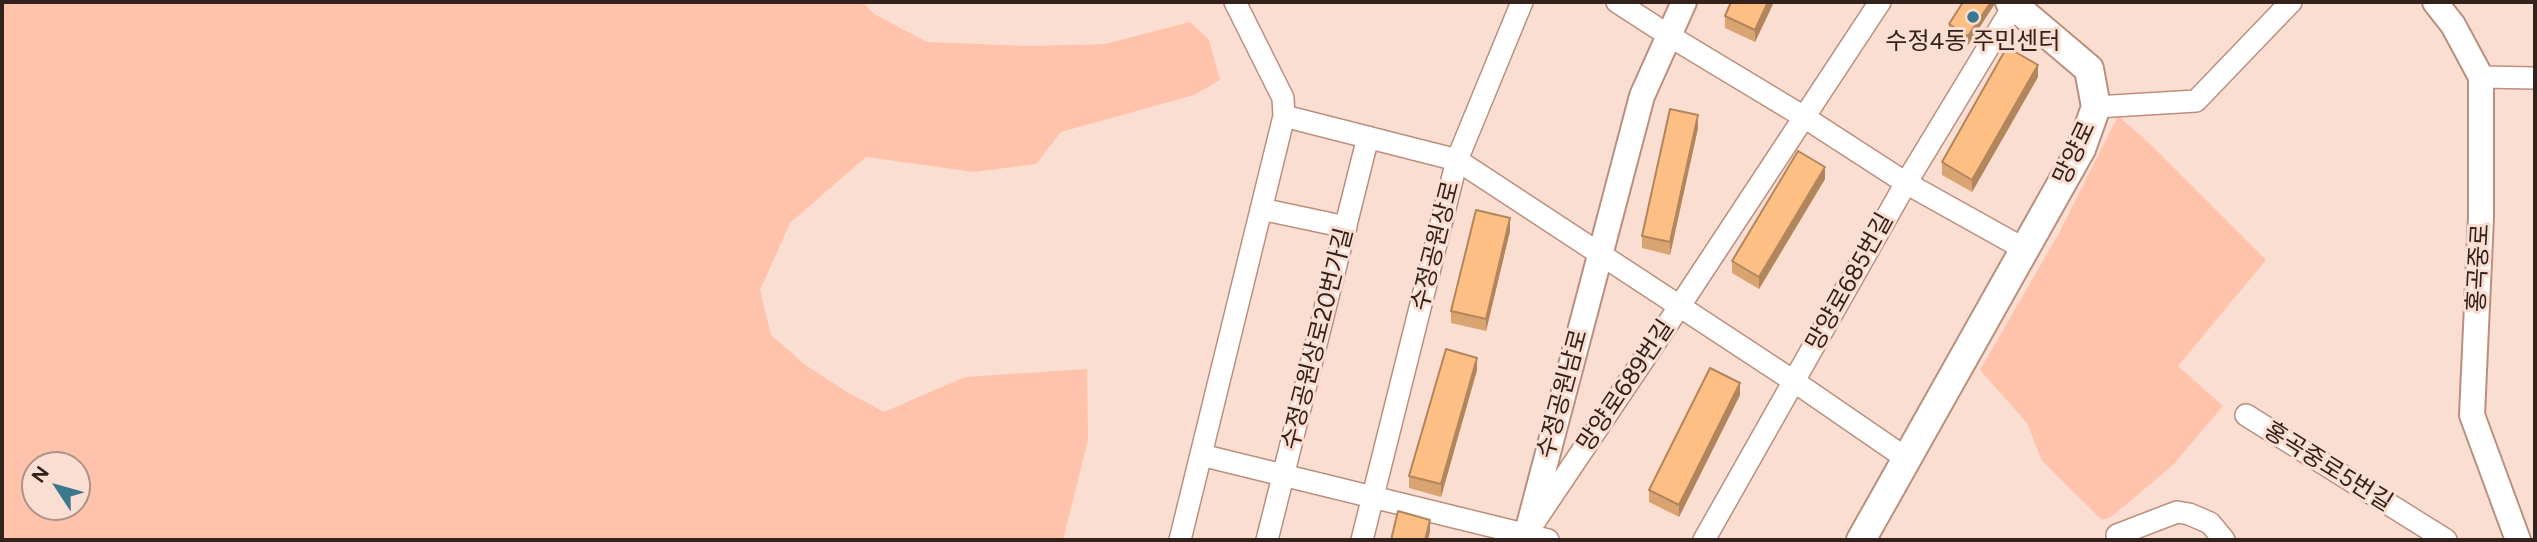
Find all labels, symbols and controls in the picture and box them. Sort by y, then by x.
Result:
marker: 수정4동 주민센터 [1965,9,1981,25]
place label: 수정4동 주민센터 [1885,28,2061,56]
street label: 망양로 [2048,117,2102,189]
street label: 수정공원상로 [1406,178,1466,314]
street label: 망양로685번길 [1800,208,1900,356]
street label: 홍곡중로 [2462,223,2496,313]
street label: 수정공원상로20번가길 [1277,225,1359,453]
street label: 망양로689번길 [1571,315,1681,457]
street label: 수정공원남로 [1532,326,1594,462]
street label: 홍곡중로5번길 [2258,416,2398,518]
north arrow [21,451,91,521]
text: N [27,462,54,487]

